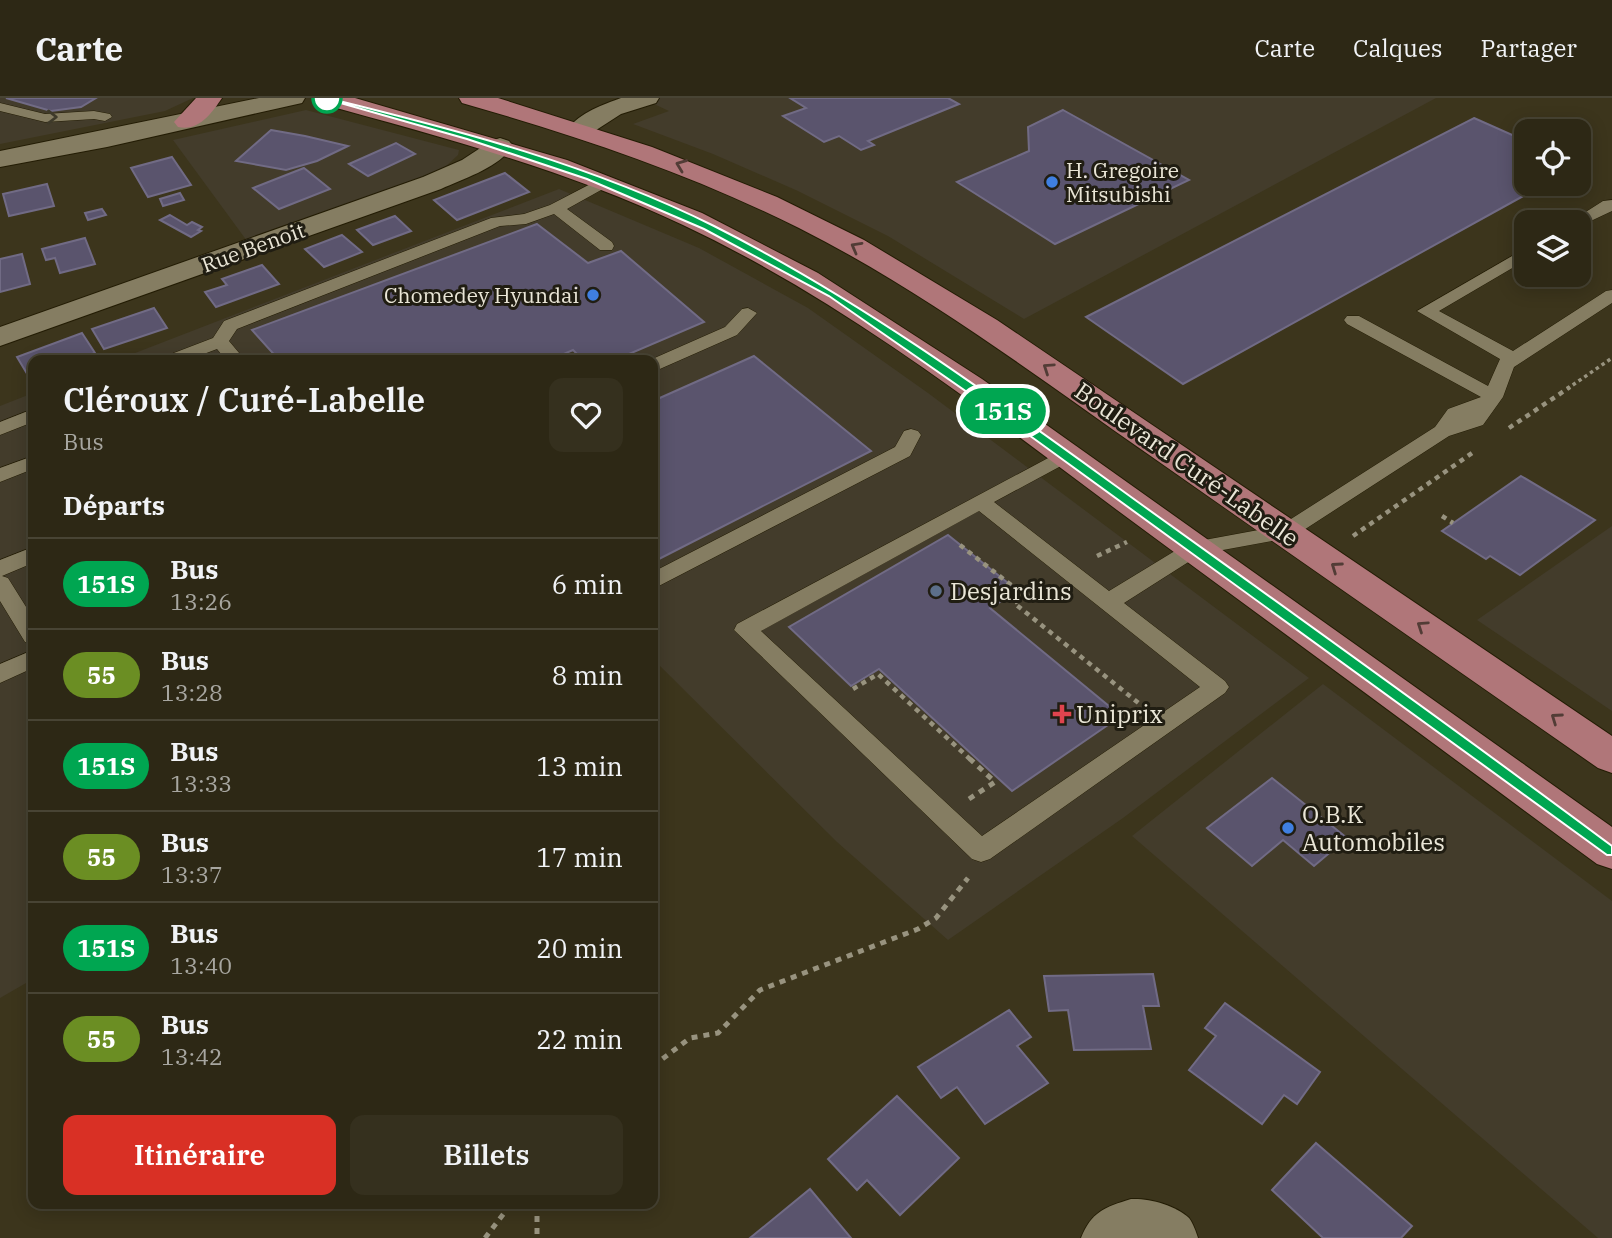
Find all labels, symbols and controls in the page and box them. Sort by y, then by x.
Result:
text: Carte [35,27,123,70]
text: Carte [1254,32,1315,64]
text: Calques [1353,32,1443,64]
text: Partager [1481,32,1577,64]
unlabelled marker [312,83,342,113]
one-way arrow [47,109,58,125]
map controls [1514,119,1591,287]
button: locate [1514,119,1591,196]
place label: H. Gregoire Mitsubishi [1066,156,1179,208]
one-way arrow [676,160,688,174]
marker: H. Gregoire Mitsubishi [1044,174,1060,190]
button: layers [1514,210,1591,287]
street label: Rue Benoit [198,215,308,279]
one-way arrow [850,242,863,255]
place label: Chomedey Hyundai [384,281,579,309]
marker: Chomedey Hyundai [585,287,601,303]
one-way arrow [1043,364,1056,376]
street label: Boulevard Curé-Labelle [1069,374,1305,554]
text: Cléroux / Curé-Labelle [63,378,425,421]
button: heart [549,378,623,452]
line badge: 151S [954,388,1052,434]
text: 151S [974,395,1032,427]
text: Bus [63,426,104,456]
text: Départs [63,488,165,522]
text: Bus [170,552,218,586]
one-way arrow [1330,562,1343,575]
text: 6 min [552,567,623,601]
text: 151S [77,568,135,600]
place label: Desjardins [950,575,1072,607]
marker: Desjardins [928,583,944,599]
text: 13:26 [170,586,232,616]
one-way arrow [1416,621,1429,634]
text: Bus [161,643,209,677]
text: 8 min [552,658,623,692]
text: 55 [87,659,116,691]
text: 13:28 [161,677,223,707]
place label: Uniprix [1076,698,1163,730]
marker: Uniprix [1054,706,1070,722]
one-way arrow [1551,714,1564,726]
text: Bus [170,734,218,768]
text: 13 min [536,749,623,783]
text: 151S [77,750,135,782]
text: 13:33 [170,768,232,798]
place label: O.B.K Automobiles [1302,798,1445,858]
marker: O.B.K Automobiles [1280,820,1296,836]
text: Bus [161,825,209,859]
text: 17 min [536,840,623,874]
text: 55 [87,841,116,873]
text: 13:37 [161,859,223,889]
text: Bus [170,916,218,950]
text: 20 min [536,931,623,965]
text: 151S [77,932,135,964]
text: 13:40 [170,950,232,980]
text: Bus [161,1007,209,1041]
text: 22 min [536,1022,623,1056]
text: 55 [87,1023,116,1055]
text: 13:42 [161,1041,223,1071]
button: Itinéraire [63,1115,336,1195]
button: Billets [350,1115,623,1195]

